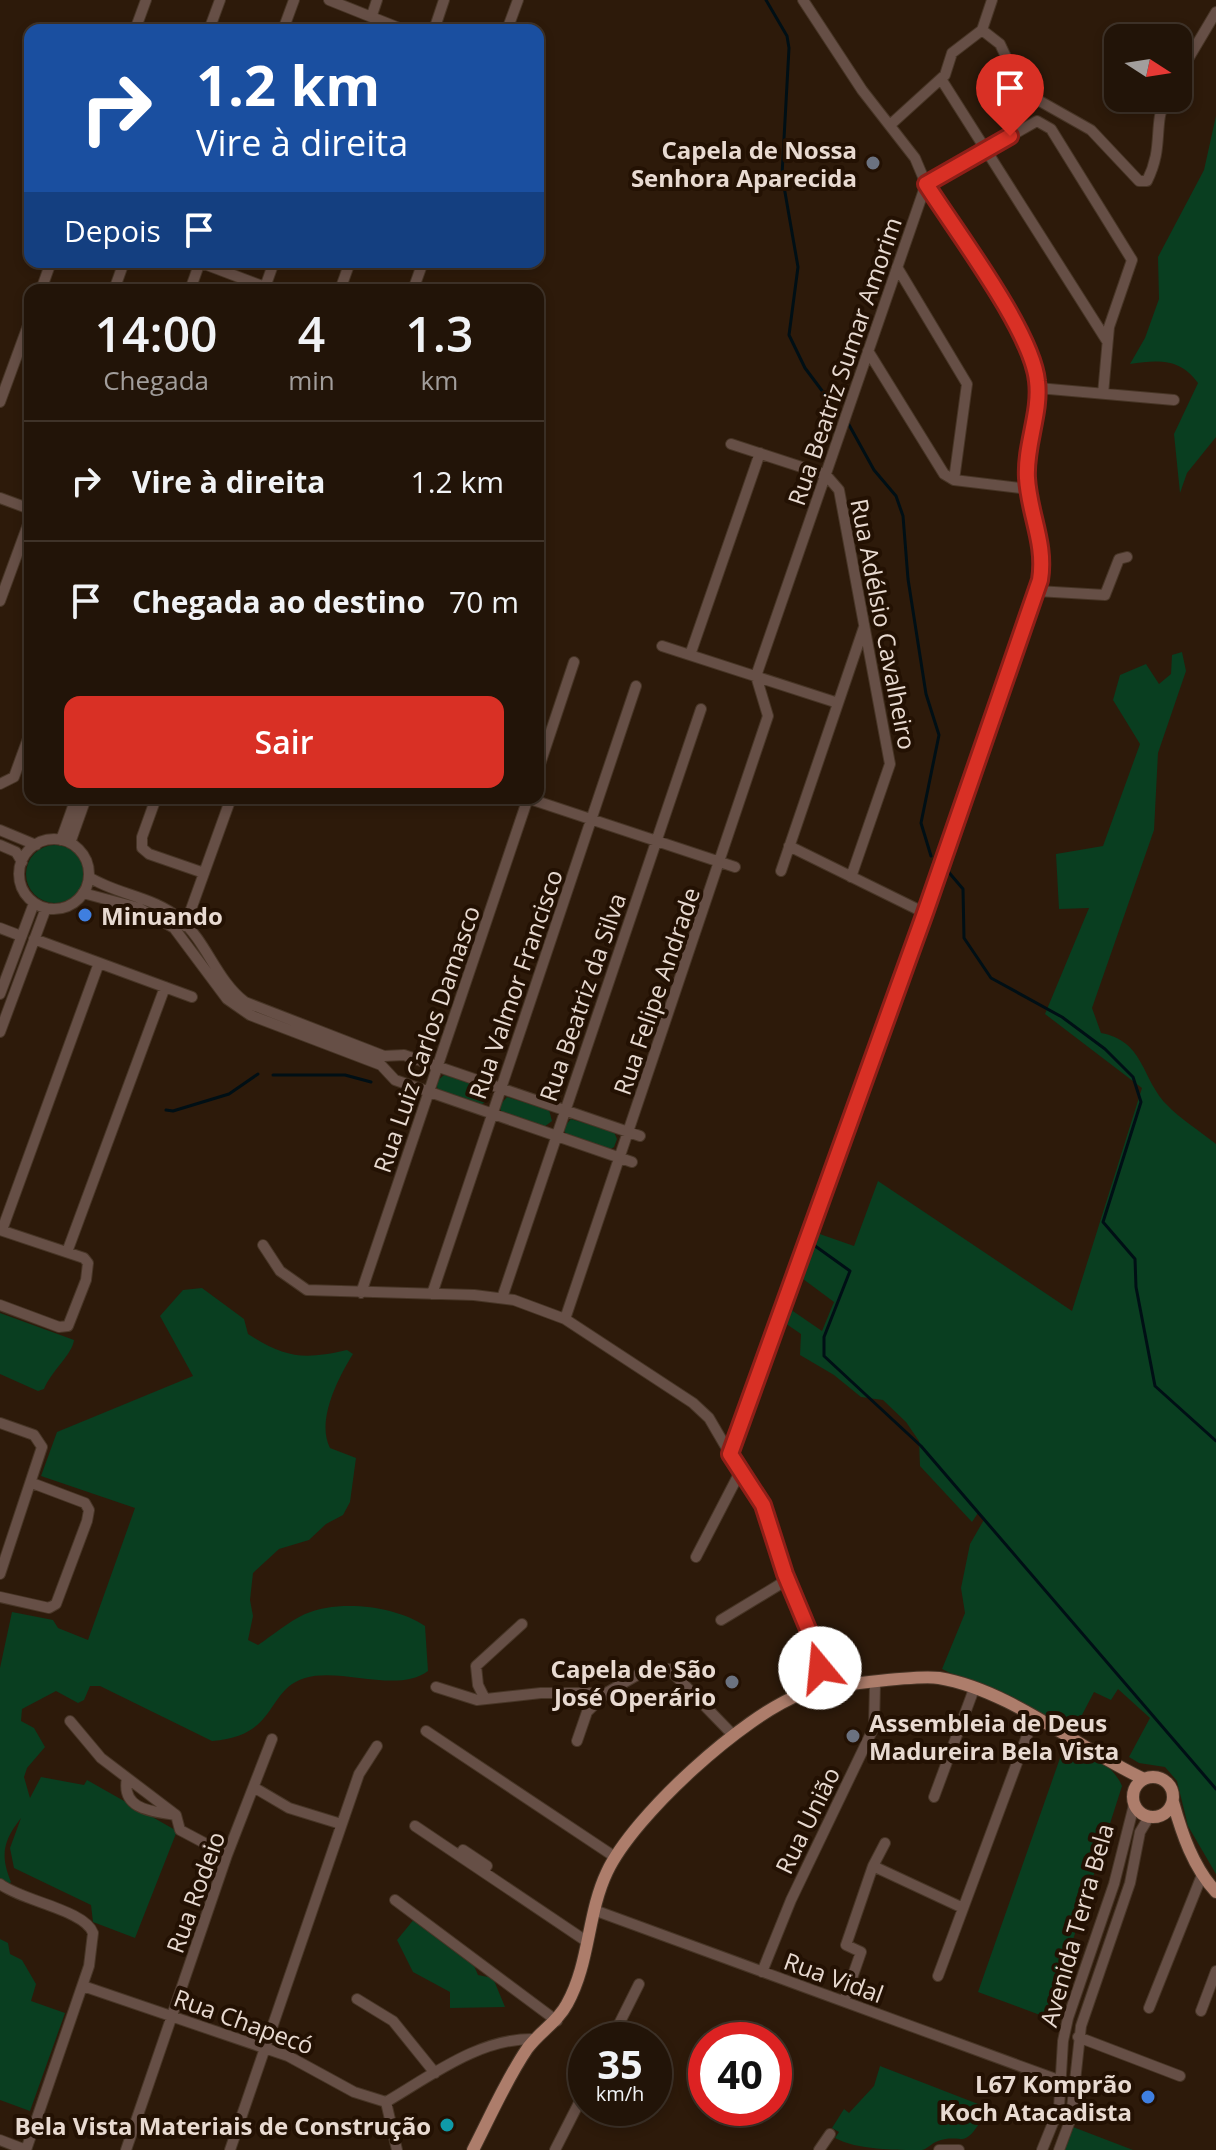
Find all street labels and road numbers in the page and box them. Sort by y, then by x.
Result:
street label: Rua Beatriz Sumar Amorim [779,213,909,509]
street label: Rua Adélsio Cavalheiro [843,496,925,752]
street label: Rua Valmor Francisco [460,865,570,1103]
street label: Rua Felipe Andrade [605,883,707,1099]
street label: Rua Beatriz da Silva [531,888,633,1106]
street label: Rua Luiz Carlos Damasco [365,901,487,1177]
street label: Rua União [767,1761,847,1879]
street label: Avenida Terra Bela [1031,1820,1121,2030]
street label: Rua Rodeio [158,1827,232,1957]
street label: Rua Vidal [780,1944,888,2010]
street label: Rua Chapecó [170,1980,318,2062]

